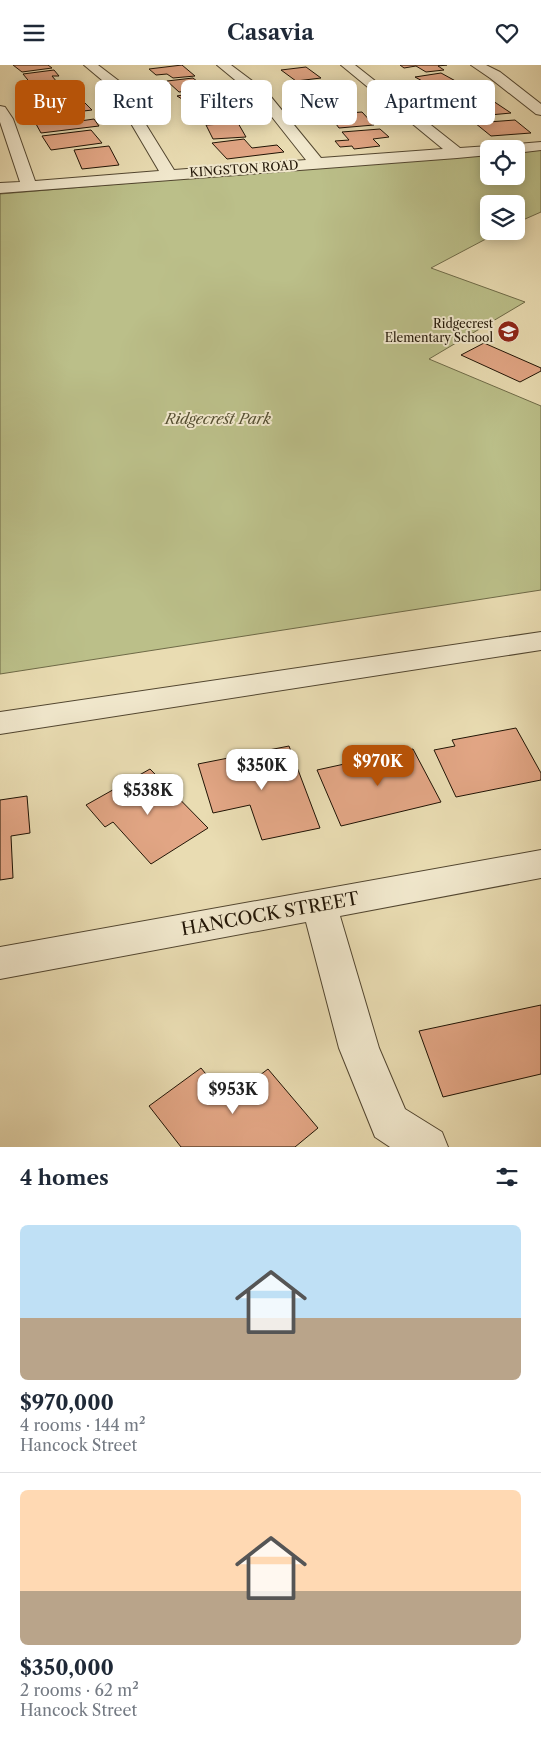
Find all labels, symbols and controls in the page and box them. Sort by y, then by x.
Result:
icon: menu [20,19,48,47]
text: Casavia [227,19,314,46]
icon: heart [493,19,521,47]
chip: Buy [15,80,85,125]
chip: Rent [95,80,171,125]
chip: Filters [181,80,272,125]
chip: New [282,80,357,125]
chip: Apartment [367,80,495,125]
map controls [480,140,525,240]
button: locate [480,140,525,185]
street label: KINGSTON ROAD [189,157,299,180]
button: layers [480,195,525,240]
place label: Ridgecrest Elementary School [385,316,494,345]
school or university icon: Ridgecrest Elementary School [497,319,521,343]
park label: Ridgecrest Park [164,409,271,428]
pin: $970K [343,745,413,787]
pin: $350K [227,749,297,791]
text: $970K [353,751,403,771]
text: $350K [237,755,287,775]
pin: $538K [113,773,183,816]
text: $538K [123,780,173,800]
street label: HANCOCK STREET [179,887,361,940]
pin: $953K [198,1073,268,1115]
text: $953K [208,1079,258,1099]
icon: filters [493,1163,521,1191]
text: 4 homes [20,1165,109,1190]
icon: home [226,1257,316,1347]
text: $970,000 [20,1390,114,1415]
text: 4 rooms · 144 m² [20,1415,145,1435]
text: Hancock Street [20,1435,137,1455]
icon: home [226,1523,316,1613]
text: $350,000 [20,1655,114,1680]
text: 2 rooms · 62 m² [20,1680,139,1700]
text: Hancock Street [20,1700,137,1720]

